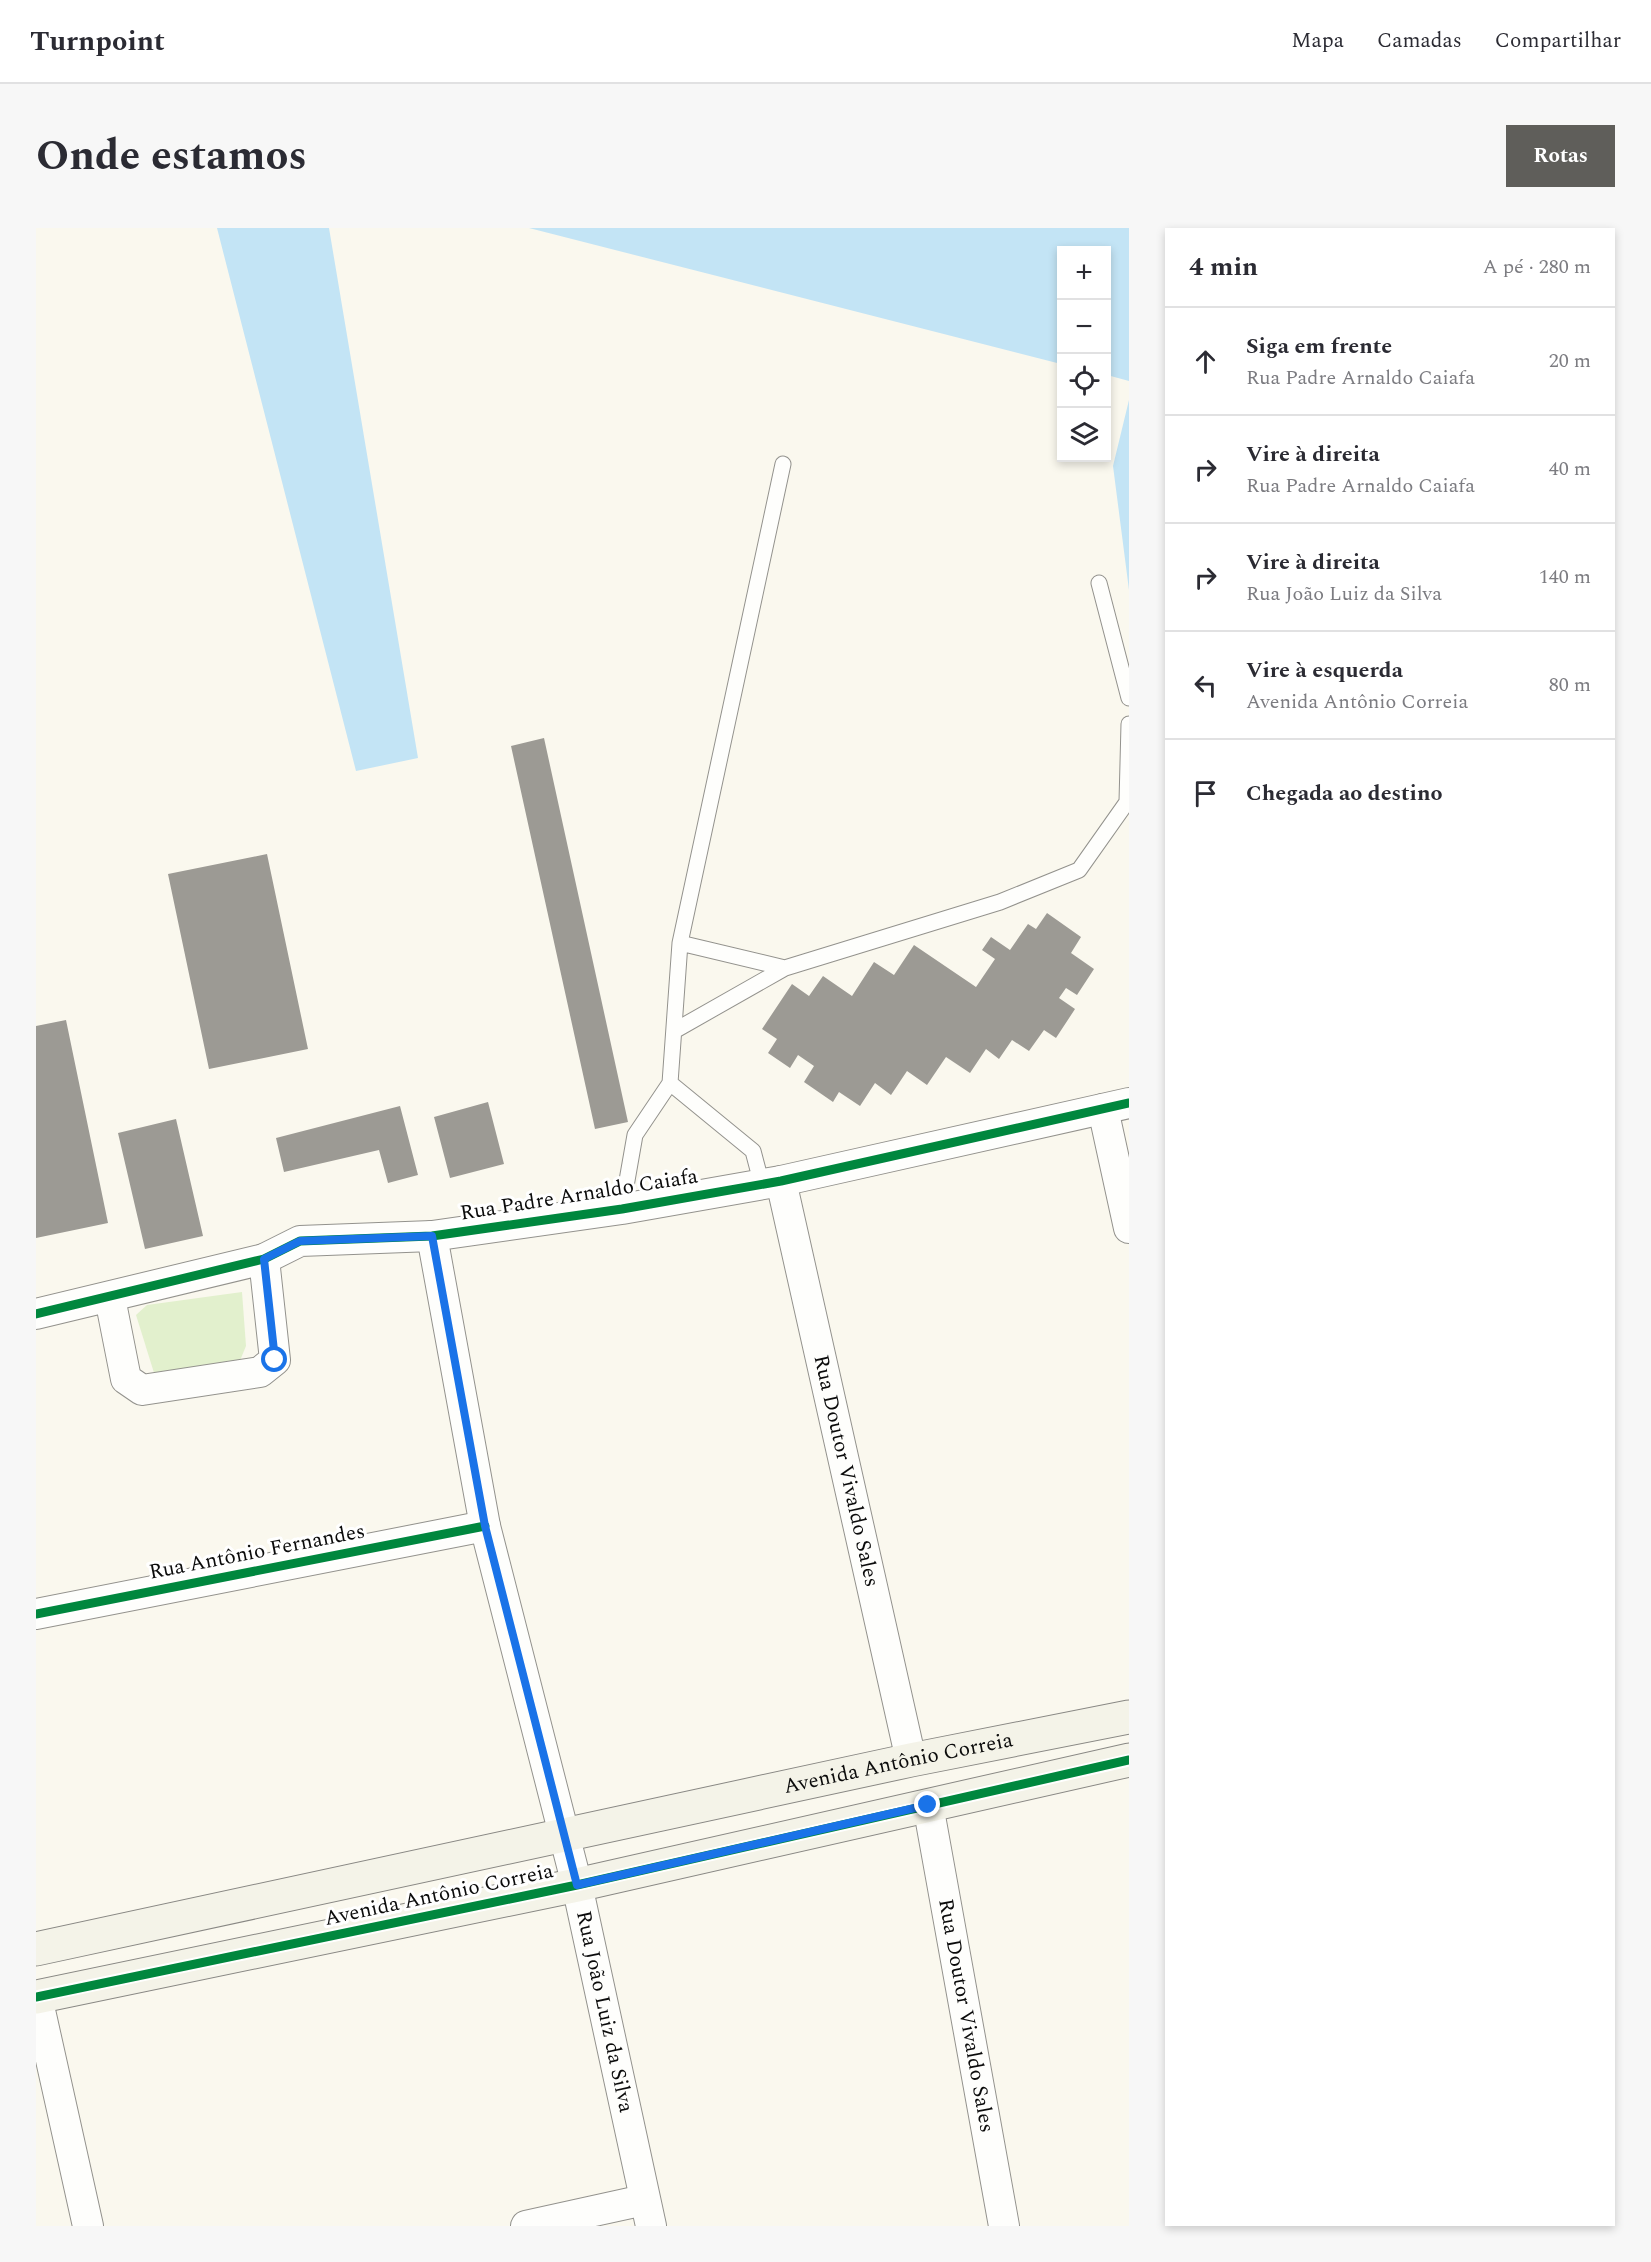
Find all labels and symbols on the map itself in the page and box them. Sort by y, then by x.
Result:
street label: Rua Padre Arnaldo Caiafa [458,1160,701,1230]
route start [261,1346,287,1372]
street label: Rua Doutor Vivaldo Sales [804,1352,888,1590]
street label: Rua Antônio Fernandes [146,1515,368,1589]
street label: Avenida Antônio Correia [781,1724,1016,1803]
route end [914,1791,940,1817]
street label: Avenida Antônio Correia [322,1855,557,1935]
street label: Rua Doutor Vivaldo Sales [929,1896,1003,2135]
street label: Rua João Luiz da Silva [567,1908,642,2116]

